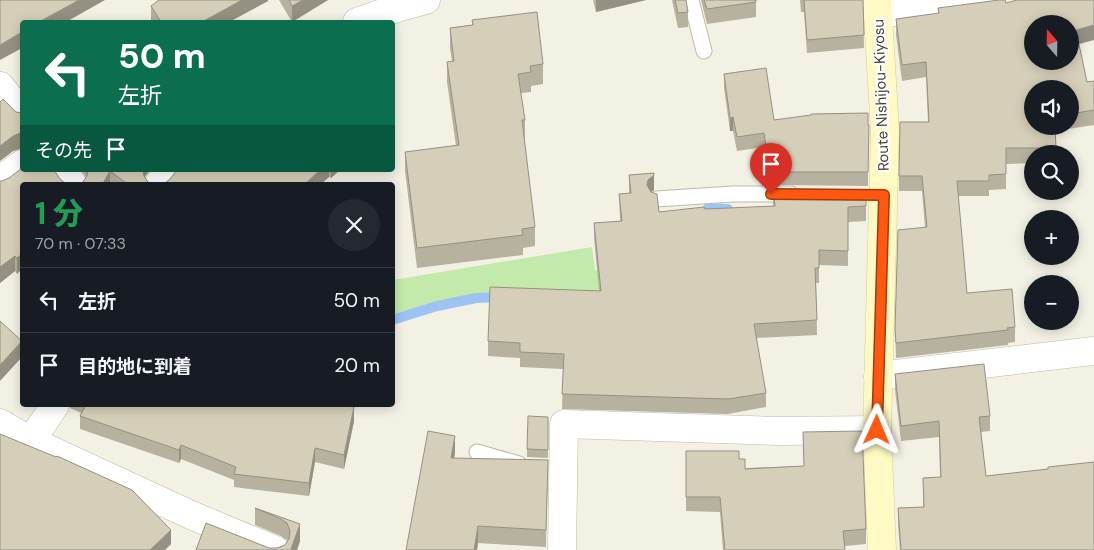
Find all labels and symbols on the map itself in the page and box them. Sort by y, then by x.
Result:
north arrow [1024,15,1079,70]
street label: Route Nishijou-Kiyosu [868,19,894,171]
pin [750,143,792,194]
position arrow [850,403,902,455]

